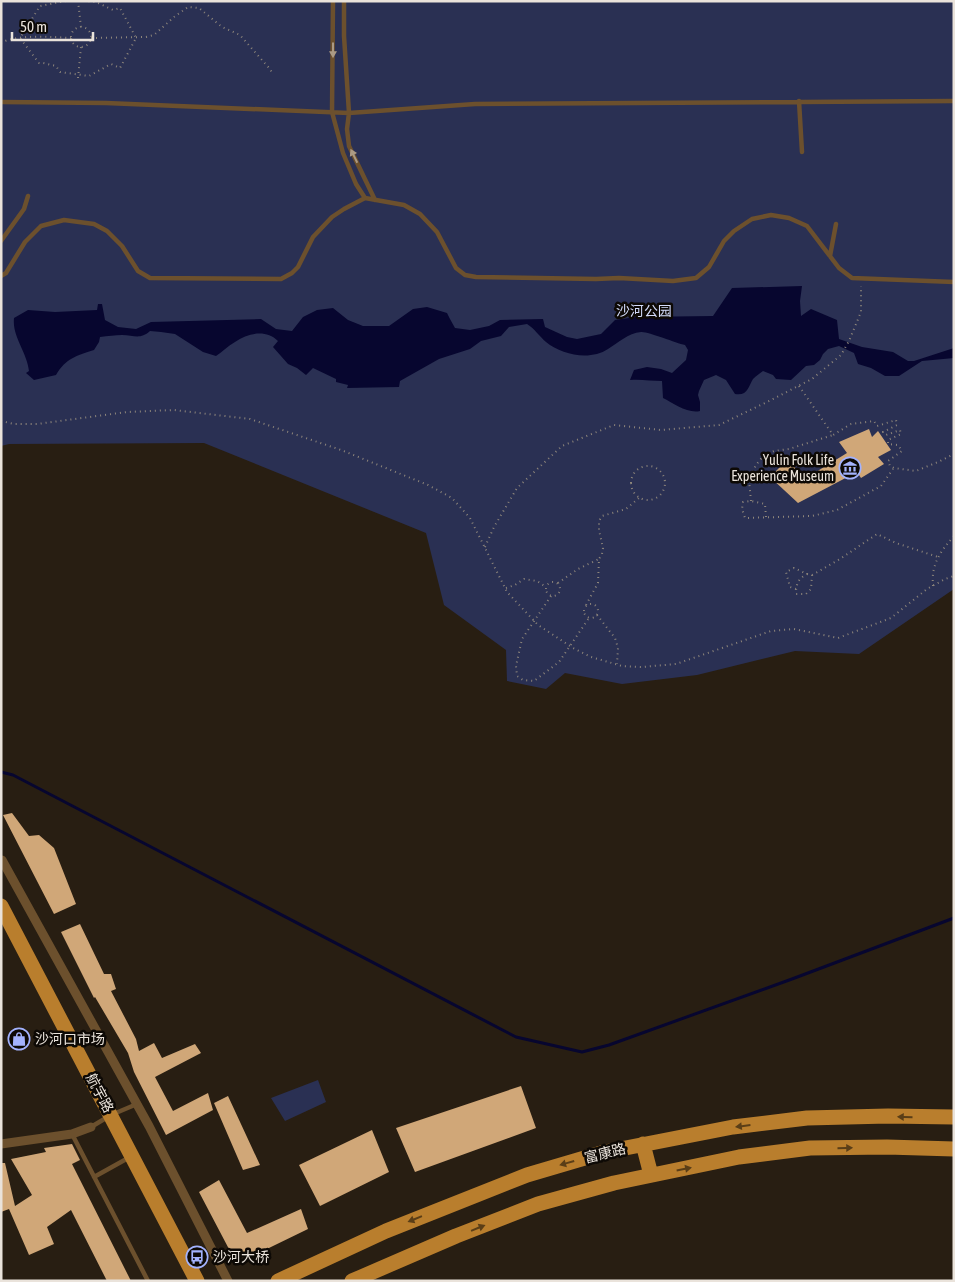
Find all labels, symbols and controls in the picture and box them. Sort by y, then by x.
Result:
scale bar [12,10,94,42]
text: 50 m [20,18,47,35]
one-way arrow [329,42,337,58]
one-way arrow [350,149,358,163]
park label: 沙河公园 [616,303,672,319]
place label: Yulin Folk Life Experience Museum [731,452,834,484]
museum icon: Yulin Folk Life Experience Museum [838,456,862,480]
shop icon: 沙河口市场 [7,1027,31,1051]
place label: 沙河口市场 [35,1031,105,1047]
street label: 航宇路 [83,1071,117,1115]
one-way arrow [897,1112,913,1120]
one-way arrow [735,1122,751,1130]
street label: 富康路 [583,1140,627,1166]
one-way arrow [837,1143,853,1151]
one-way arrow [559,1160,574,1168]
one-way arrow [676,1164,692,1172]
one-way arrow [408,1216,422,1224]
one-way arrow [470,1224,485,1231]
bus stop icon: 沙河大桥 [185,1245,209,1269]
place label: 沙河大桥 [213,1249,269,1265]

